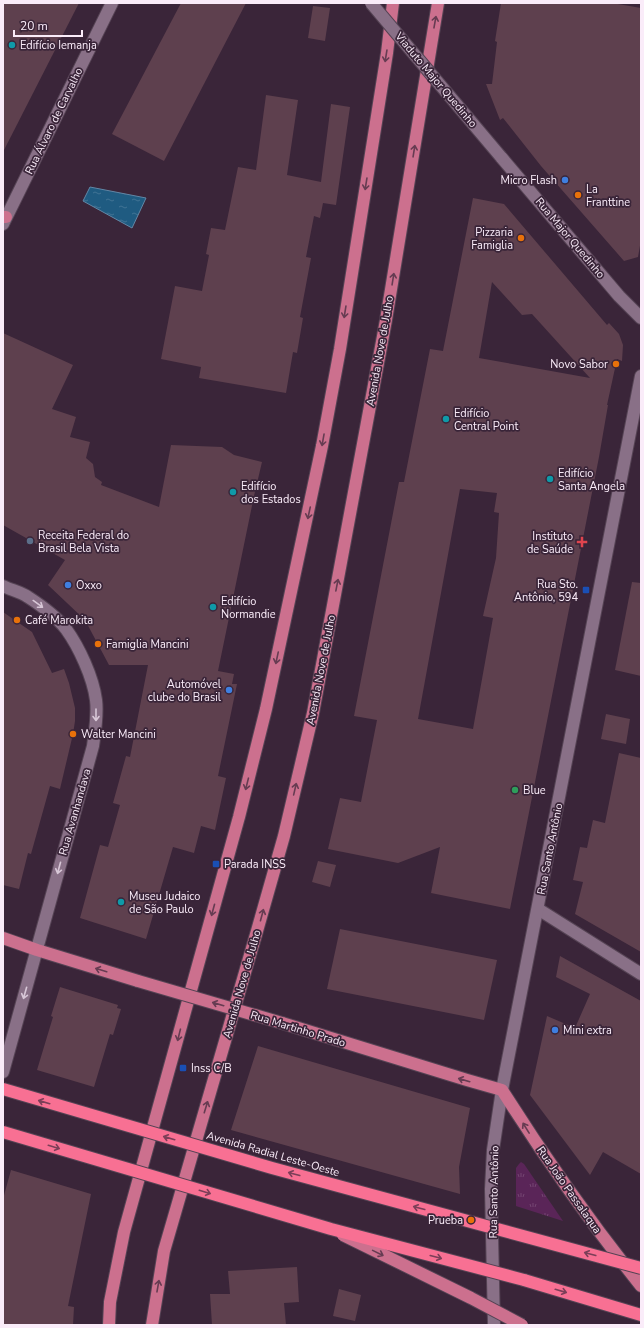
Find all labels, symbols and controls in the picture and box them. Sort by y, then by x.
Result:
scale bar [14,12,82,38]
one-way arrow [431,16,439,29]
text: 20 m [20,18,48,34]
street label: Viaduto Major Quedinho [391,28,480,131]
place label: Edifício Iemanja [20,38,97,53]
marker: Edifício Iemanja [7,40,17,50]
one-way arrow [382,49,390,62]
street label: Rua Álvaro de Carvalho [21,65,86,177]
one-way arrow [410,145,418,158]
place label: Micro Flash [500,173,557,188]
marker: Micro Flash [560,175,570,185]
one-way arrow [362,177,370,190]
place label: La Franttine [586,182,630,210]
marker: La Franttine [573,190,583,200]
street label: Rua Major Quedinho [532,195,608,281]
place label: Pizzaria Famiglia [471,225,513,253]
marker: Pizzaria Famiglia [516,233,526,243]
one-way arrow [389,273,397,286]
street label: Avenida Nove de Julho [363,295,397,407]
one-way arrow [341,305,349,318]
place label: Novo Sabor [550,357,608,372]
marker: Novo Sabor [611,359,621,369]
place label: Edifício Central Point [454,406,518,434]
marker: Edifício Central Point [441,414,451,424]
one-way arrow [319,434,327,447]
place label: Edifício Santa Angela [558,466,625,494]
marker: Edifício Santa Angela [545,474,555,484]
place label: Edifício dos Estados [241,479,301,507]
marker: Edifício dos Estados [228,487,238,497]
one-way arrow [304,506,312,519]
place label: Receita Federal do Brasil Bela Vista [38,528,129,556]
place label: Instituto de Saúde [527,529,573,557]
marker: Receita Federal do Brasil Bela Vista [25,536,35,546]
marker: Instituto de Saúde [576,536,588,548]
place label: Rua Sto. Antônio, 594 [514,577,578,605]
place label: Oxxo [76,578,102,593]
one-way arrow [333,579,341,592]
marker: Oxxo [63,580,73,590]
marker: Rua Sto. Antônio, 594 [581,585,591,595]
place label: Edifício Normandie [221,594,276,622]
one-way arrow [32,600,43,608]
marker: Edifício Normandie [208,602,218,612]
place label: Café Marokita [25,613,93,628]
street label: Avenida Nove de Julho [303,614,339,726]
marker: Café Marokita [12,615,22,625]
place label: Famiglia Mancini [106,637,188,652]
marker: Famiglia Mancini [93,639,103,649]
one-way arrow [273,651,281,664]
place label: Automóvel clube do Brasil [148,677,222,705]
marker: Automóvel clube do Brasil [224,685,234,695]
one-way arrow [92,708,100,721]
place label: Walter Mancini [81,727,156,742]
marker: Walter Mancini [68,729,78,739]
street label: Rua Avanhandava [55,767,95,857]
one-way arrow [243,777,250,790]
one-way arrow [291,783,299,796]
place label: Blue [523,783,546,798]
marker: Blue [510,785,520,795]
street label: Rua Santo Antônio [534,802,566,896]
place label: Parada INSS [224,857,286,872]
marker: Parada INSS [211,859,221,869]
one-way arrow [55,861,62,874]
place label: Museu Judaico de São Paulo [129,889,200,917]
marker: Museu Judaico de São Paulo [116,897,126,907]
one-way arrow [209,903,216,916]
one-way arrow [259,909,266,922]
street label: Avenida Nove de Julho [219,928,265,1040]
one-way arrow [95,966,108,973]
one-way arrow [21,987,29,1000]
one-way arrow [211,1000,224,1007]
street label: Rua Martinho Prado [249,1007,347,1051]
place label: Mini extra [563,1023,612,1038]
marker: Mini extra [550,1025,560,1035]
one-way arrow [174,1028,182,1041]
place label: Inss C/B [191,1061,232,1076]
marker: Inss C/B [178,1063,188,1073]
one-way arrow [458,1076,471,1083]
one-way arrow [38,1098,51,1105]
one-way arrow [203,1101,210,1114]
one-way arrow [522,1123,530,1134]
street label: Avenida Radial Leste-Oeste [205,1128,341,1180]
one-way arrow [163,1134,176,1141]
street label: Rua João Passalaqua [533,1143,605,1237]
one-way arrow [47,1144,60,1151]
street label: Rua Santo Antônio [486,1145,502,1239]
one-way arrow [288,1170,301,1177]
one-way arrow [199,1189,212,1196]
one-way arrow [413,1204,426,1211]
place label: Prueba [428,1213,463,1228]
marker: Prueba [466,1215,476,1225]
one-way arrow [372,1249,384,1257]
one-way arrow [584,1250,597,1258]
one-way arrow [429,1254,442,1261]
one-way arrow [154,1280,162,1293]
one-way arrow [554,1288,567,1295]

